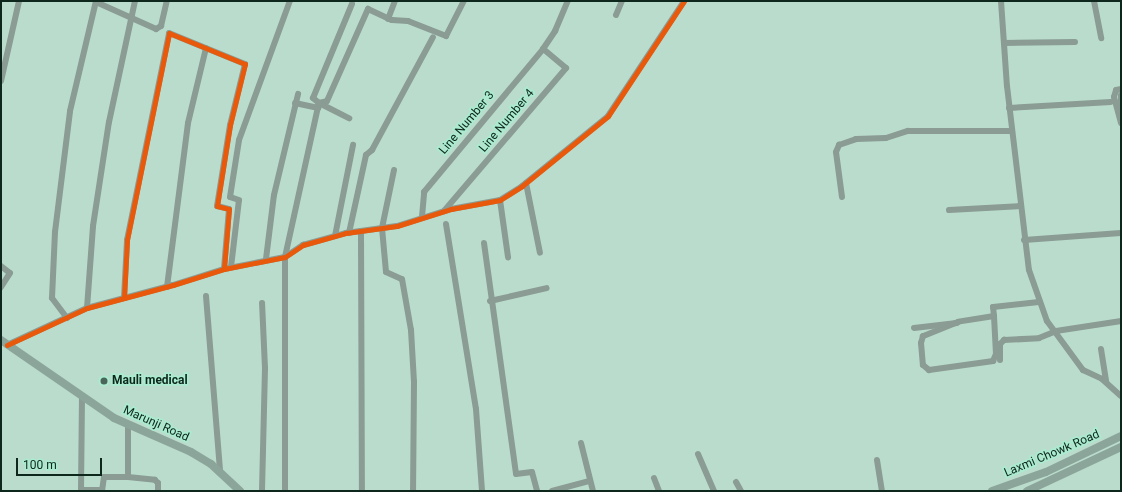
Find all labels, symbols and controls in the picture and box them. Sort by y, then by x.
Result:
street label: Line Number 4 [476,87,538,155]
street label: Line Number 3 [436,89,498,157]
place label: Mauli medical [112,374,188,388]
marker: Mauli medical [99,376,109,386]
street label: Marunji Road [121,403,191,445]
street label: Laxmi Chowk Road [1002,427,1102,481]
scale bar [18,450,104,476]
text: 100 m [23,458,57,472]

